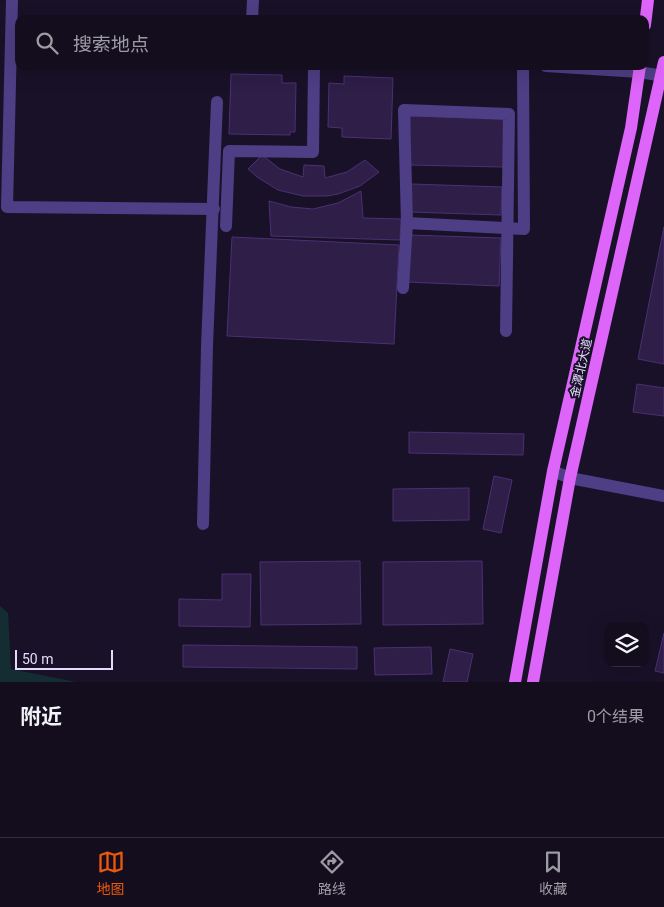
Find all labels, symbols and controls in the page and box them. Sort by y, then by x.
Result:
search box [15,15,649,70]
icon: search [33,29,61,57]
text: 搜索地点 [73,33,149,56]
street label: 金潭北大道 [567,337,595,399]
map controls [604,622,649,667]
button: layers [604,622,649,667]
scale bar [15,647,112,670]
text: 50 m [22,651,54,667]
text: 附近 [20,705,62,729]
text: 0个结果 [587,707,644,726]
tab: 地图 [97,848,125,898]
tab: 路线 [318,848,346,898]
tab: 收藏 [539,848,567,898]

